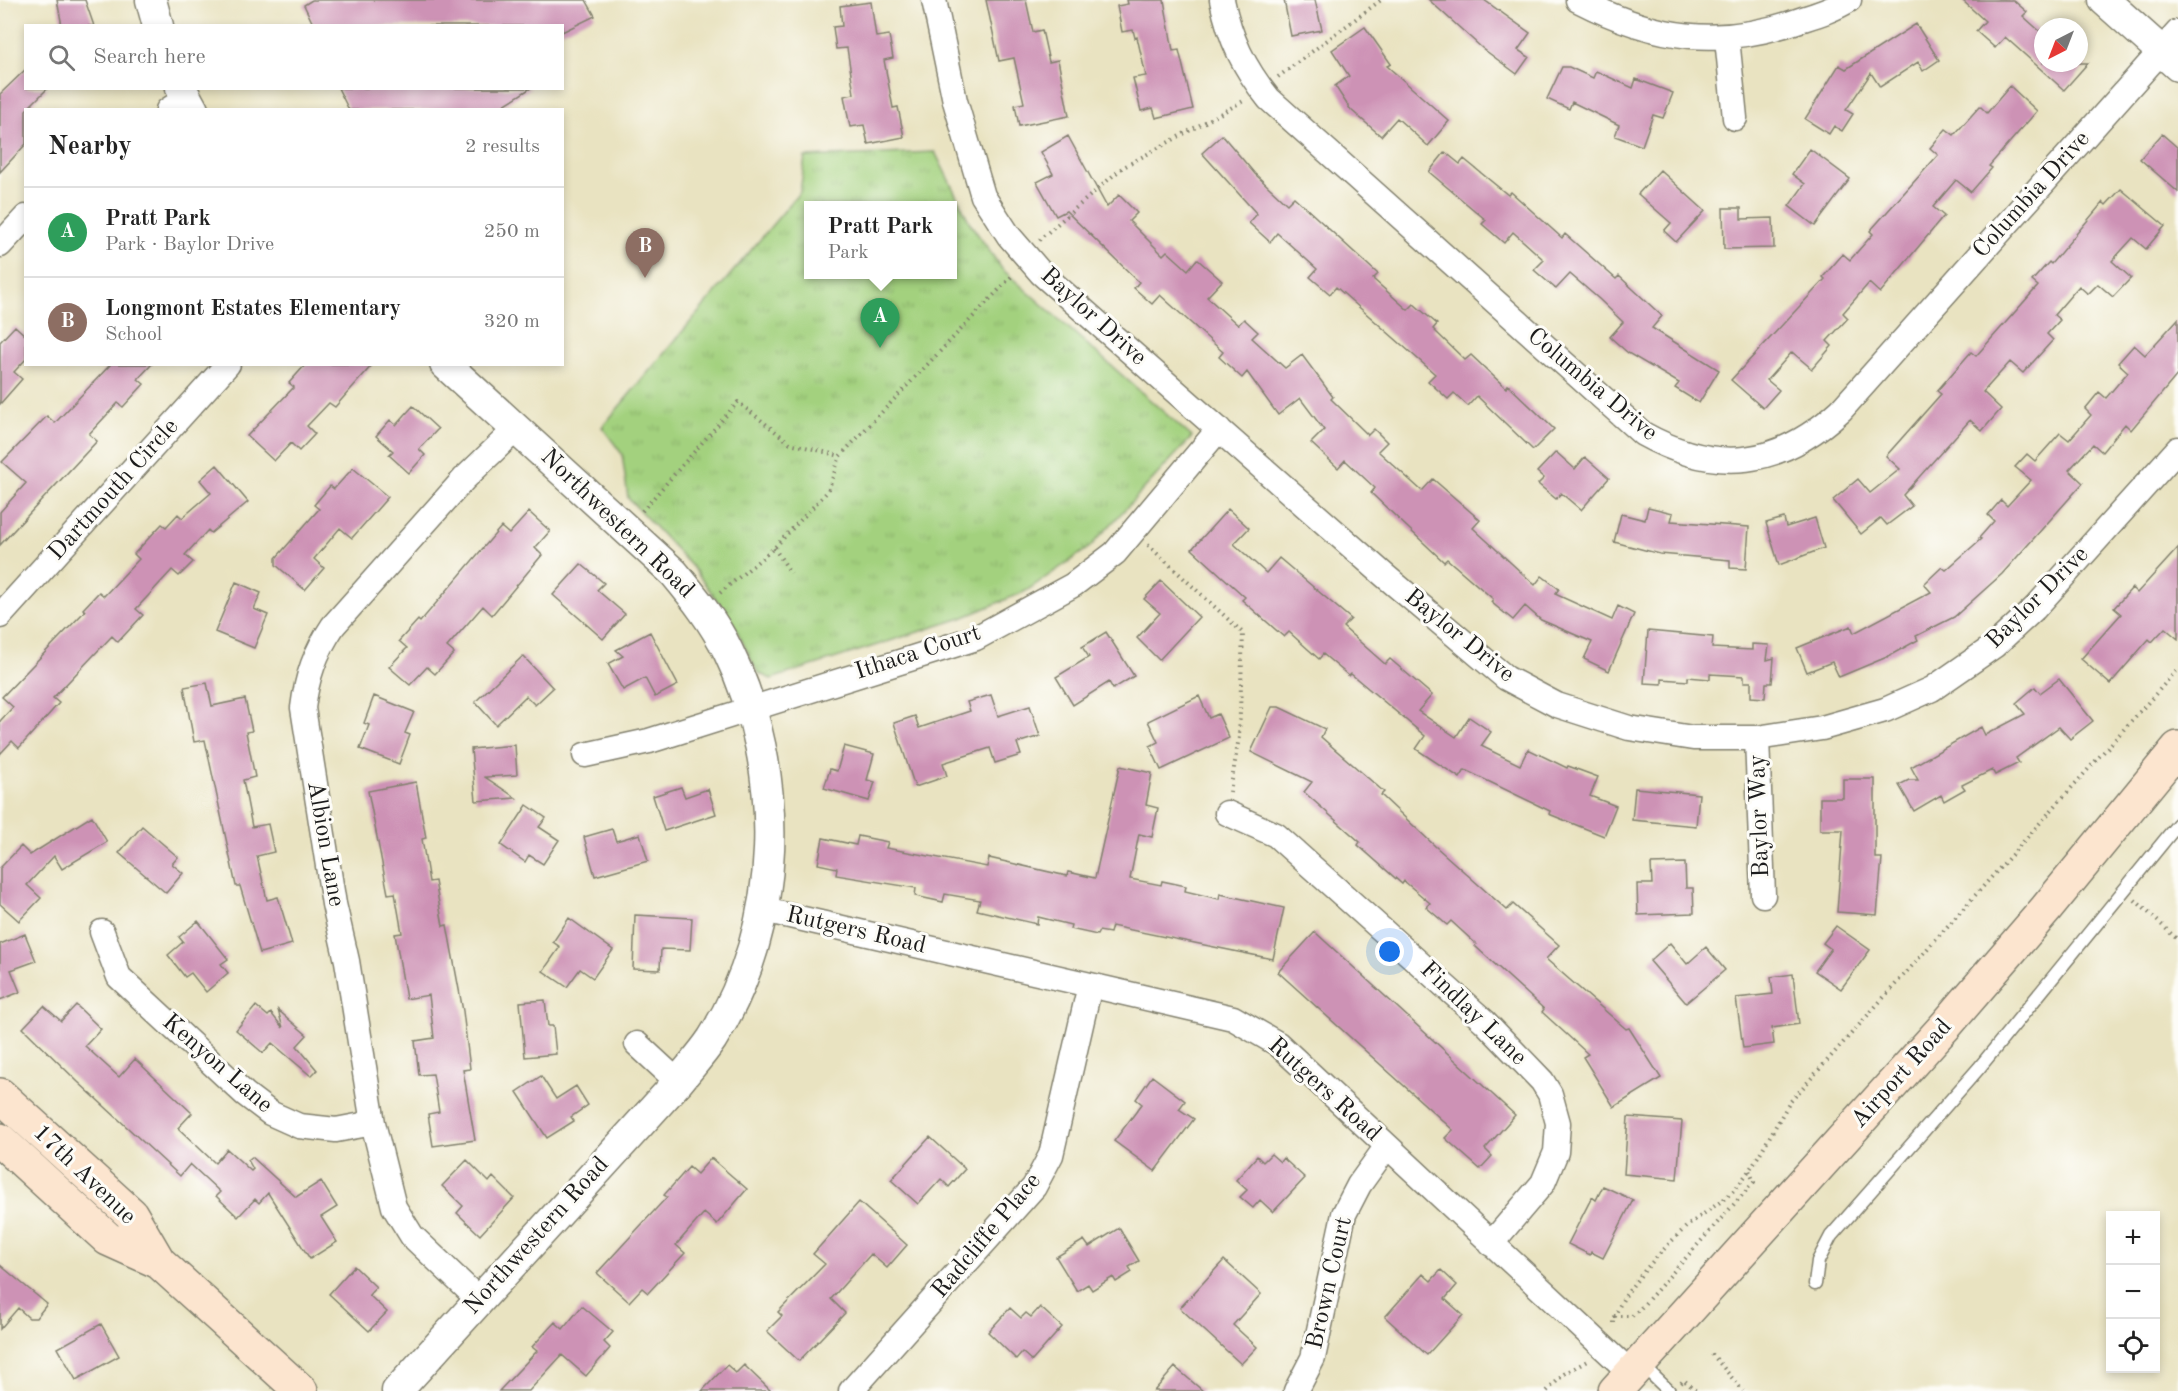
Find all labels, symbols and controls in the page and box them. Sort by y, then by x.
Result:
north arrow [2034,18,2088,72]
search box [24,24,564,90]
icon: search [45,41,78,74]
text: Search here [93,46,206,68]
street label: Columbia Drive [1969,127,2095,263]
text: Nearby [48,134,132,160]
text: 2 results [465,137,540,157]
popup [804,201,957,279]
text: Pratt Park [105,208,211,230]
text: Pratt Park [828,216,933,238]
text: A [60,222,75,242]
text: 250 m [484,222,540,242]
pin: B [626,228,664,278]
text: Park · Baylor Drive [105,235,274,255]
text: Park [828,243,869,263]
street label: Baylor Drive [1035,263,1151,371]
text: Longmont Estates Elementary [105,298,401,320]
pin: A [860,298,900,348]
text: B [60,312,75,332]
text: 320 m [484,312,540,332]
street label: Columbia Drive [1522,324,1662,446]
text: School [105,325,162,345]
street label: Dartmouth Circle [44,415,184,565]
street label: Northwestern Road [536,445,698,603]
street label: Baylor Drive [1982,542,2094,654]
street label: Baylor Drive [1400,585,1518,687]
street label: Ithaca Court [852,621,984,685]
street label: Baylor Way [1746,754,1774,878]
street label: Albion Lane [302,779,348,909]
street label: Rutgers Road [784,903,928,959]
your location [1375,937,1404,966]
street label: Findlay Lane [1415,958,1531,1070]
street label: Kenyon Lane [157,1010,277,1118]
street label: Airport Road [1847,1015,1957,1133]
street label: Rutgers Road [1263,1033,1385,1147]
street label: 17th Avenue [28,1120,140,1230]
street label: Northwestern Road [460,1153,614,1319]
street label: Radcliffe Place [928,1169,1046,1303]
map controls [2106,1211,2160,1373]
button: + [2106,1211,2160,1265]
street label: Brown Court [1303,1214,1357,1352]
button: − [2106,1265,2160,1319]
button: locate [2106,1319,2160,1373]

